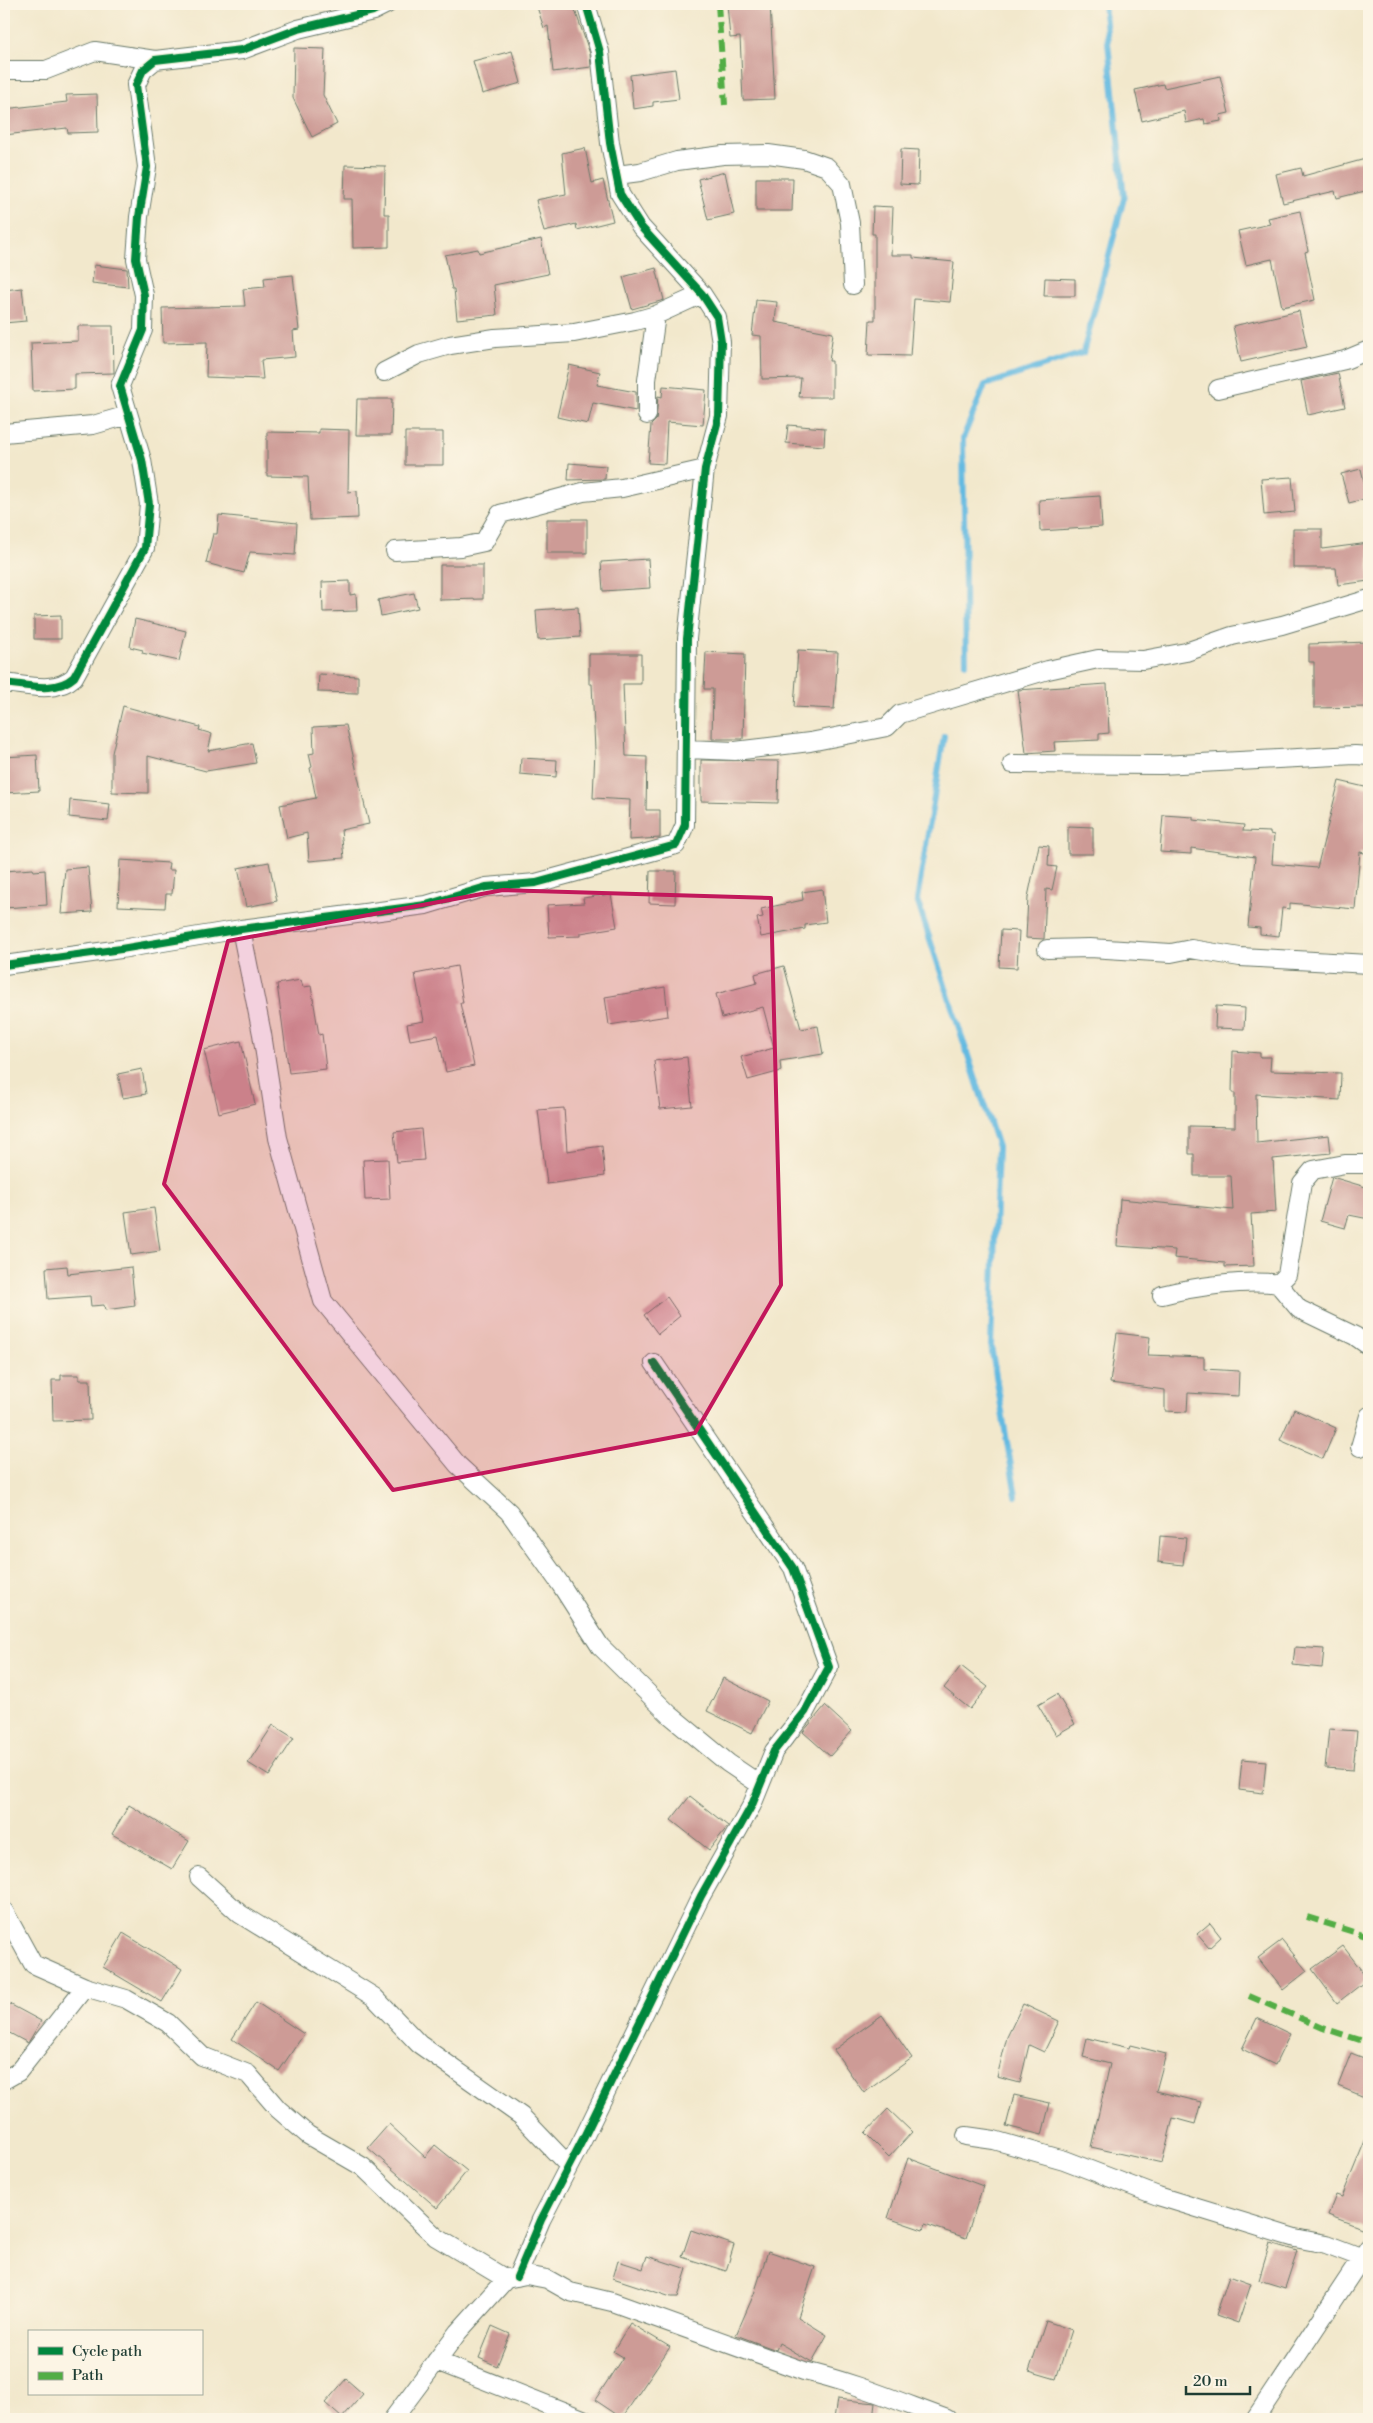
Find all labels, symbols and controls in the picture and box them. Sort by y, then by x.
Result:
legend [28,2330,202,2396]
text: Cycle path [72,2342,142,2361]
scale bar [1186,2363,1249,2395]
text: Path [72,2366,104,2385]
text: 20 m [1193,2372,1228,2391]

